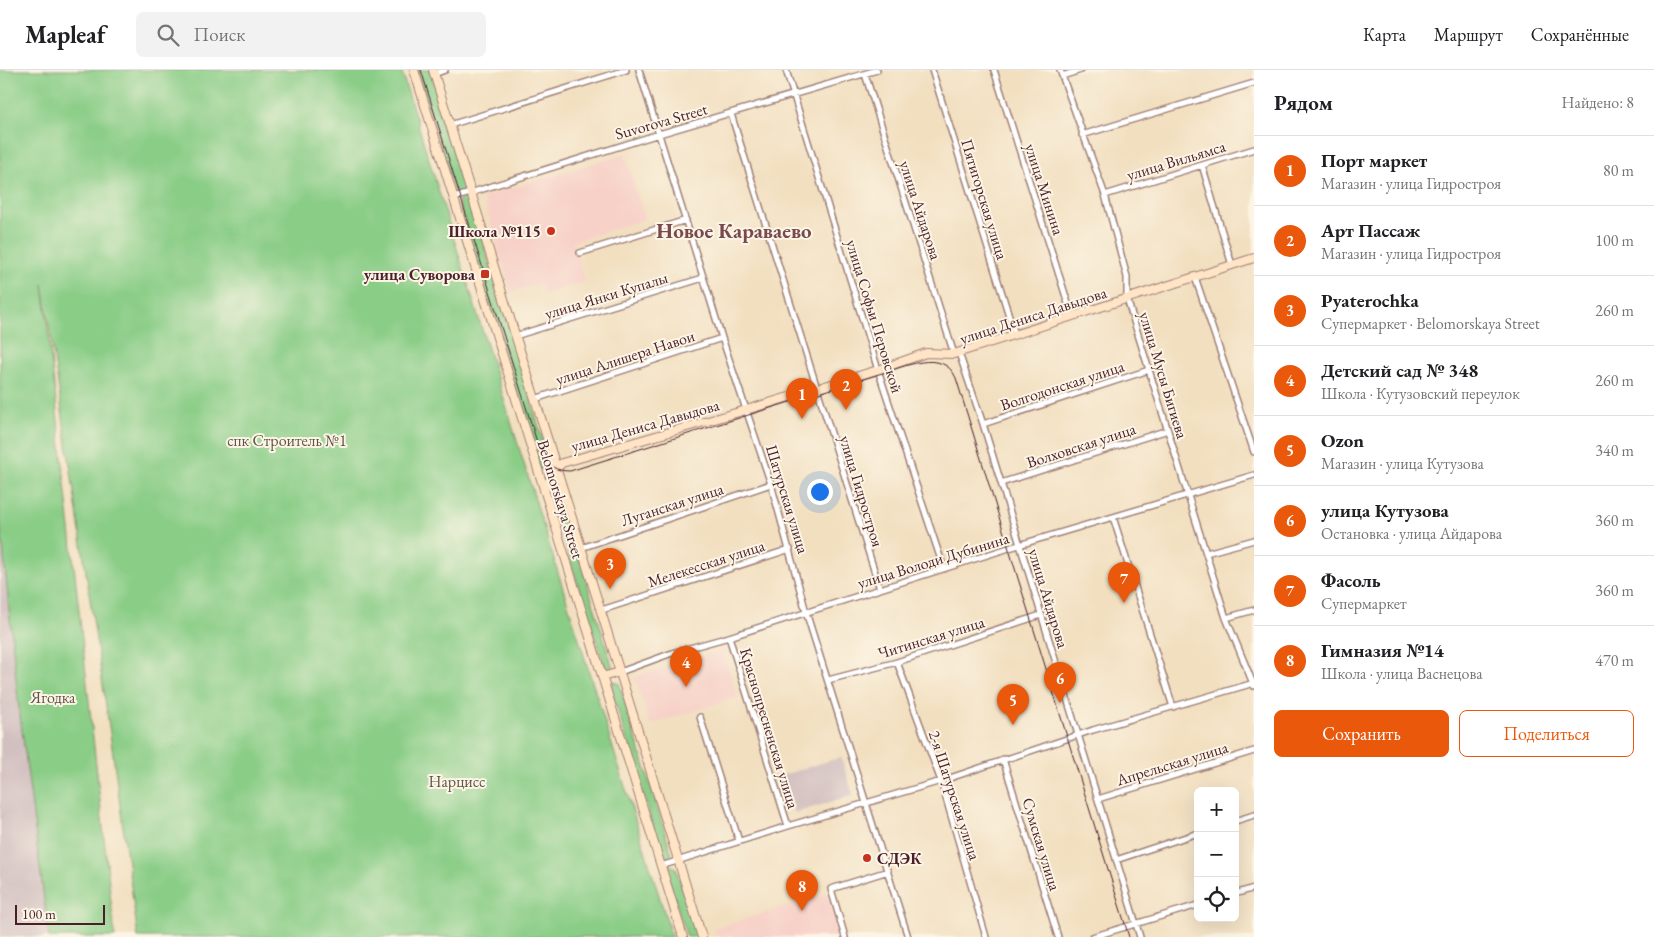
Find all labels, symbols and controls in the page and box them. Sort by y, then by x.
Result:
search box [136,12,486,57]
text: Mapleaf [25,19,106,50]
icon: search [154,21,182,49]
text: Поиск [194,22,245,47]
text: Карта [1363,23,1406,46]
text: Маршрут [1434,23,1503,46]
text: Сохранённые [1531,23,1629,46]
text: Рядом [1274,89,1333,116]
text: Найдено: 8 [1562,92,1634,113]
street label: Suvorova Street [613,98,710,145]
street label: улица Вильямса [1124,135,1229,185]
street label: Пятигорская улица [956,136,1013,263]
street label: улица Минина [1020,141,1069,238]
text: Порт маркет [1321,148,1427,173]
street label: улица Айдарова [895,158,947,263]
text: 1 [1286,160,1294,181]
text: 80 m [1603,160,1634,181]
text: Магазин · улица Гидростроя [1321,173,1501,194]
district label: Новое Караваево [656,217,812,244]
text: Арт Пассаж [1321,218,1420,243]
place label: Школа №115 [449,221,541,242]
marker: Школа №115 [545,225,557,237]
text: 2 [1286,230,1294,251]
text: 100 m [1595,230,1634,251]
street label: улица Софьи Перовской [841,237,908,396]
text: Магазин · улица Гидростроя [1321,243,1501,264]
place label: улица Суворова [364,264,476,285]
street label: улица Янки Купалы [542,267,671,324]
marker: улица Суворова [479,268,491,280]
street label: улица Дениса Давыдова [957,282,1110,349]
text: Pyaterochka [1321,288,1419,313]
text: 3 [1286,300,1294,321]
text: 260 m [1595,300,1634,321]
street label: улица Мусы Бигиева [1134,309,1193,442]
text: Супермаркет · Belomorskaya Street [1321,313,1540,334]
street label: улица Алишера Навои [553,325,698,390]
street label: Волгодонская улица [998,355,1127,415]
text: Детский сад № 348 [1321,358,1478,383]
pin: 2 [830,369,862,410]
text: 4 [1286,370,1294,391]
text: 260 m [1595,370,1634,391]
pin: 1 [786,378,818,419]
text: Школа · Кутузовский переулок [1321,383,1520,404]
street label: улица Дениса Давыдова [569,394,722,457]
street label: Волховская улица [1024,418,1139,473]
text: Ozon [1321,428,1364,453]
park label: спк Строитель №1 [227,430,347,451]
street label: улица Гидростроя [835,433,888,549]
street label: Belomorskaya Street [532,437,589,561]
text: 5 [1286,440,1294,461]
text: 340 m [1595,440,1634,461]
street label: Шатурская улица [761,442,814,557]
text: Магазин · улица Кутузова [1321,453,1484,474]
street label: Луганская улица [618,478,727,531]
your location [807,479,833,505]
text: улица Кутузова [1321,498,1449,523]
text: 6 [1286,510,1294,531]
text: 360 m [1595,510,1634,531]
text: Остановка · улица Айдарова [1321,523,1502,544]
street label: улица Володи Дубинина [855,527,1012,594]
street label: Мелекесская улица [645,535,768,592]
street label: улица Айдарова [1023,546,1074,651]
pin: 3 [594,548,626,589]
pin: 7 [1108,562,1140,603]
text: Фасоль [1321,568,1381,593]
text: 7 [1286,580,1294,601]
text: 360 m [1595,580,1634,601]
text: Супермаркет [1321,593,1407,614]
street label: Читинская улица [875,611,988,664]
text: Гимназия №14 [1321,638,1444,663]
street label: Краснопресненская улица [735,645,804,812]
pin: 4 [670,646,702,687]
text: 8 [1286,650,1294,671]
text: 470 m [1595,650,1634,671]
pin: 6 [1044,662,1076,703]
text: Школа · улица Васнецова [1321,663,1483,684]
pin: 5 [997,684,1029,725]
park label: Ягодка [30,687,76,708]
button: Сохранить [1274,710,1449,757]
button: Поделиться [1459,710,1634,757]
street label: 2-я Шатурская улица [924,728,986,863]
street label: Апрельская улица [1113,736,1231,791]
park label: Нарцисс [428,771,486,792]
map controls [1194,787,1239,922]
button: + [1194,787,1239,832]
street label: Сумская улица [1017,795,1066,894]
button: − [1194,832,1239,877]
place label: СДЭК [877,848,922,869]
marker: СДЭК [861,852,873,864]
pin: 8 [786,870,818,911]
button: locate [1194,877,1239,922]
scale bar [15,902,105,925]
text: 100 m [22,905,56,923]

